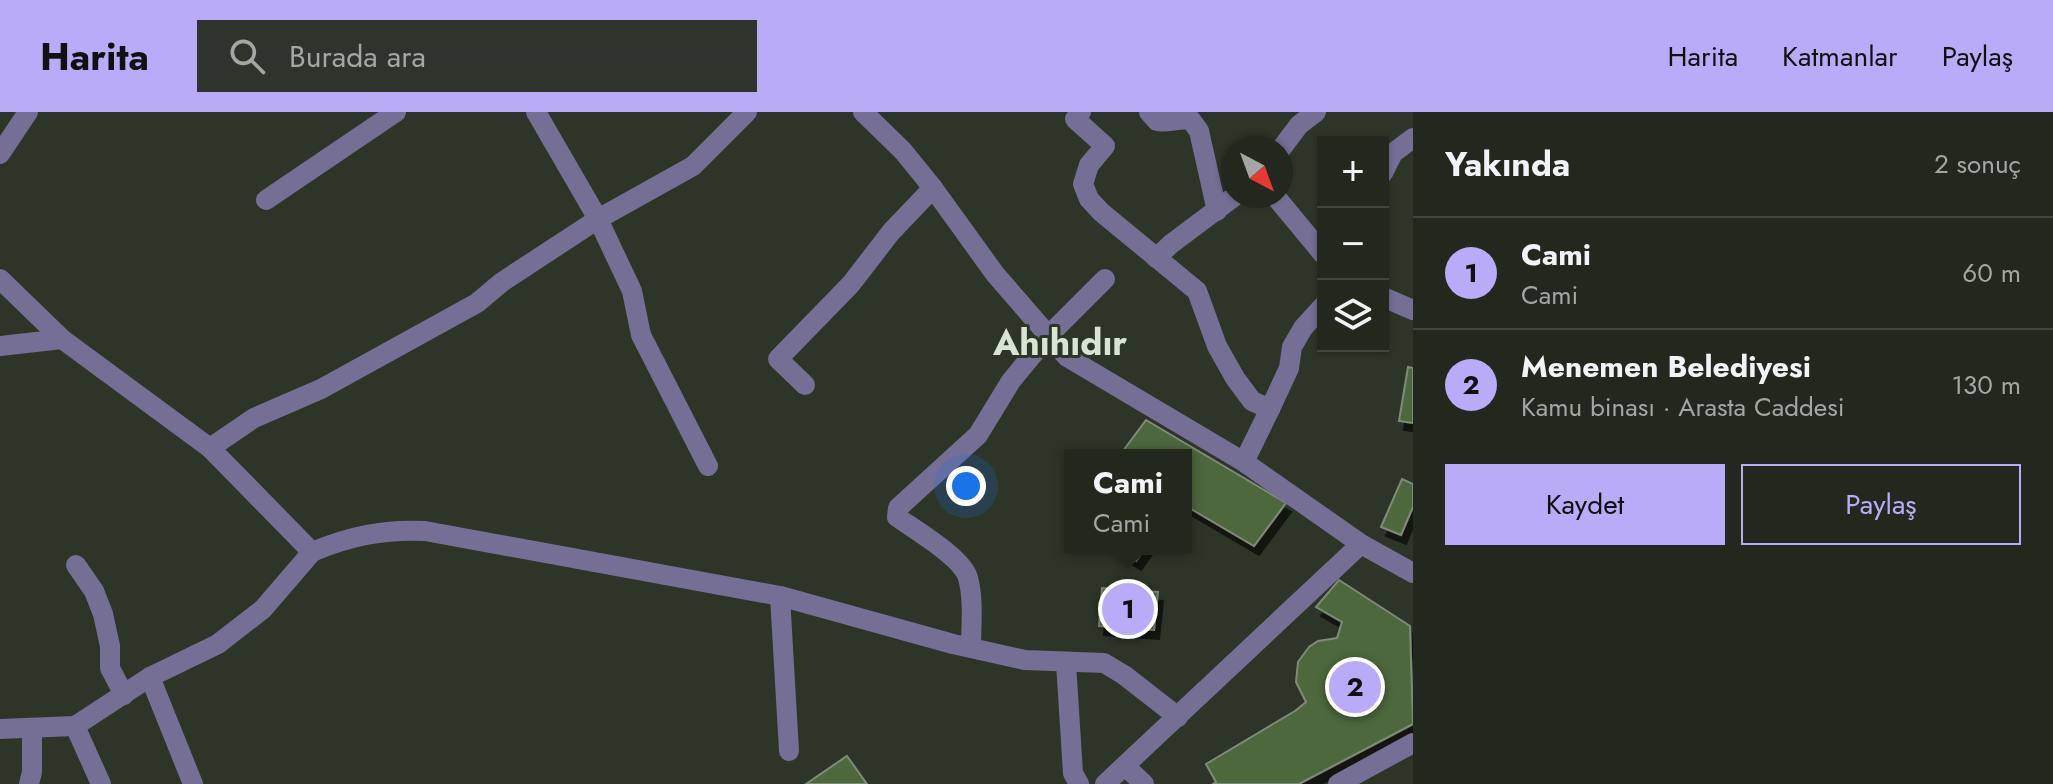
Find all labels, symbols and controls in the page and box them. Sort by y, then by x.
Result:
search box [197,20,757,92]
text: Harita [40,29,149,84]
icon: search [225,34,269,78]
text: Burada ara [289,35,426,78]
text: Harita [1668,36,1738,77]
text: Katmanlar [1782,36,1898,77]
text: Paylaş [1942,36,2013,77]
north arrow [1221,136,1293,208]
map controls [1317,136,1389,352]
button: + [1317,136,1389,208]
text: Yakında [1445,140,1570,189]
text: 2 sonuç [1934,145,2021,183]
button: − [1317,208,1389,280]
text: Cami [1521,233,1591,276]
text: 1 [1464,254,1478,292]
text: 60 m [1962,254,2021,292]
text: Cami [1521,276,1578,314]
button: layers [1317,280,1389,352]
district label: Ahıhıdır [992,316,1127,368]
text: Menemen Belediyesi [1521,345,1811,388]
text: 2 [1462,366,1480,404]
text: 130 m [1951,366,2021,404]
text: Kamu binası · Arasta Caddesi [1521,388,1845,426]
popup [1064,449,1192,553]
text: Cami [1093,461,1163,504]
button: Kaydet [1445,464,1725,545]
button: Paylaş [1741,464,2021,545]
your location [946,466,986,506]
text: Cami [1093,504,1150,542]
pin: 1 [1102,579,1154,639]
pin: 2 [1329,657,1381,717]

